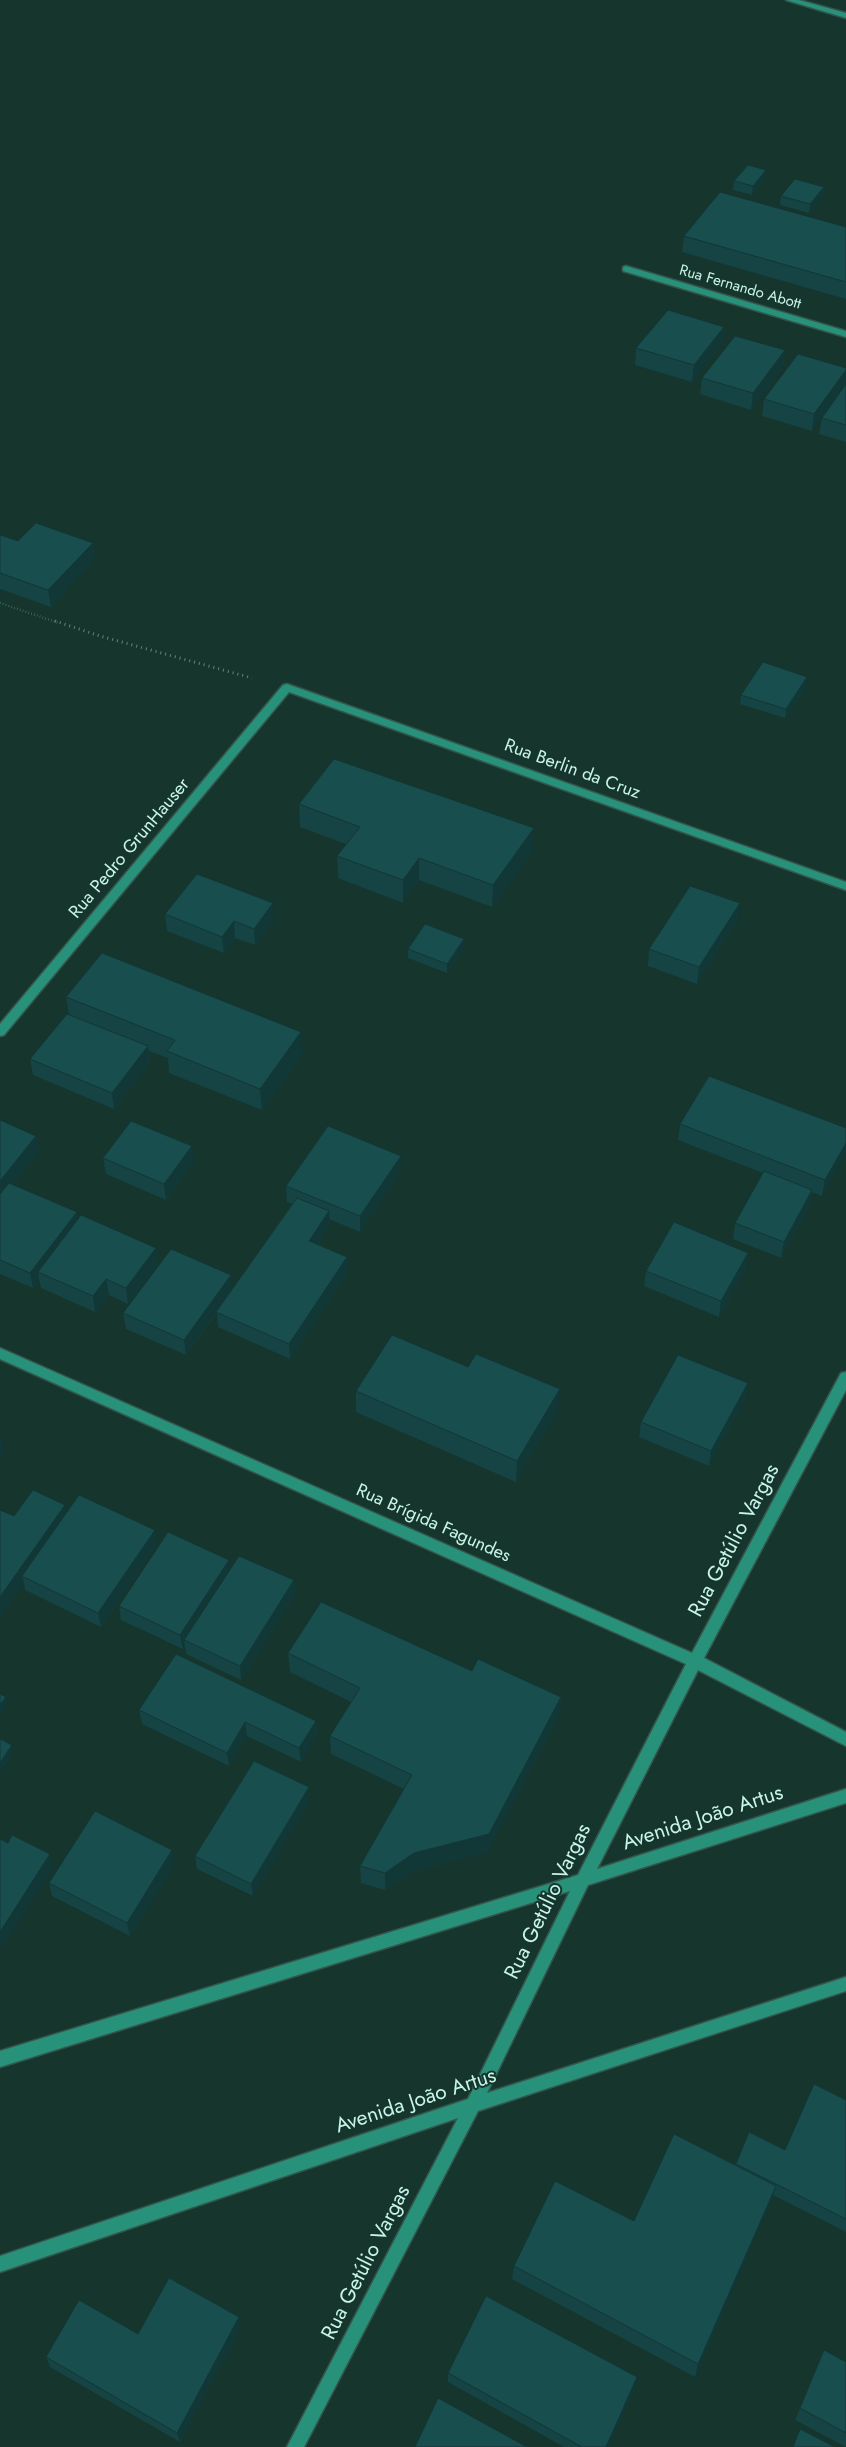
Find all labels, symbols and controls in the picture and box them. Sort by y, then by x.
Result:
street label: Rua Fernando Abott [677,262,803,314]
street label: Rua Berlin da Cruz [501,735,643,805]
street label: Rua Pedro GrunHauser [65,775,195,923]
street label: Rua Getúlio Vargas [684,1460,786,1622]
street label: Rua Brígida Fagundes [352,1480,514,1568]
street label: Avenida João Artus [619,1781,787,1857]
street label: Rua Getúlio Vargas [500,1820,598,1984]
street label: Avenida João Artus [332,2064,500,2140]
street label: Rua Getúlio Vargas [317,2182,417,2344]

